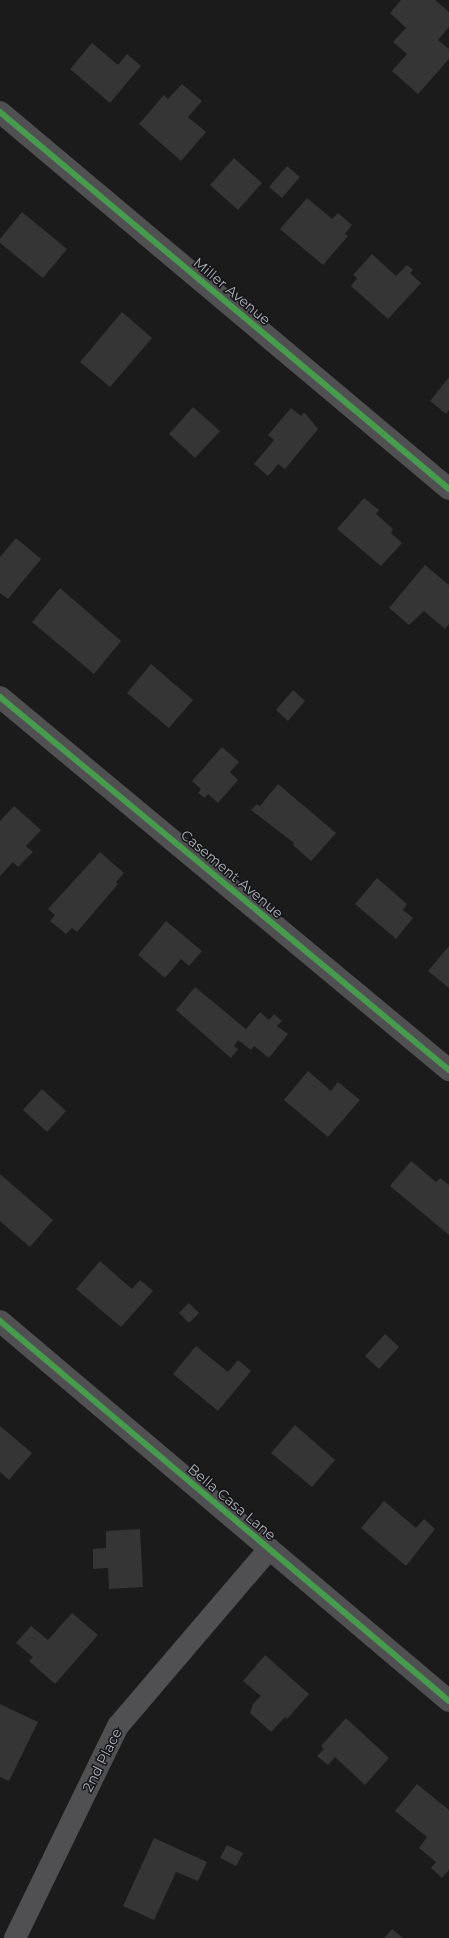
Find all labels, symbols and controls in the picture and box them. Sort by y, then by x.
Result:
street label: Miller Avenue [190,254,274,328]
street label: Casement Avenue [177,826,287,922]
street label: Bella Casa Lane [185,1460,279,1544]
street label: 2nd Place [79,1726,125,1794]

